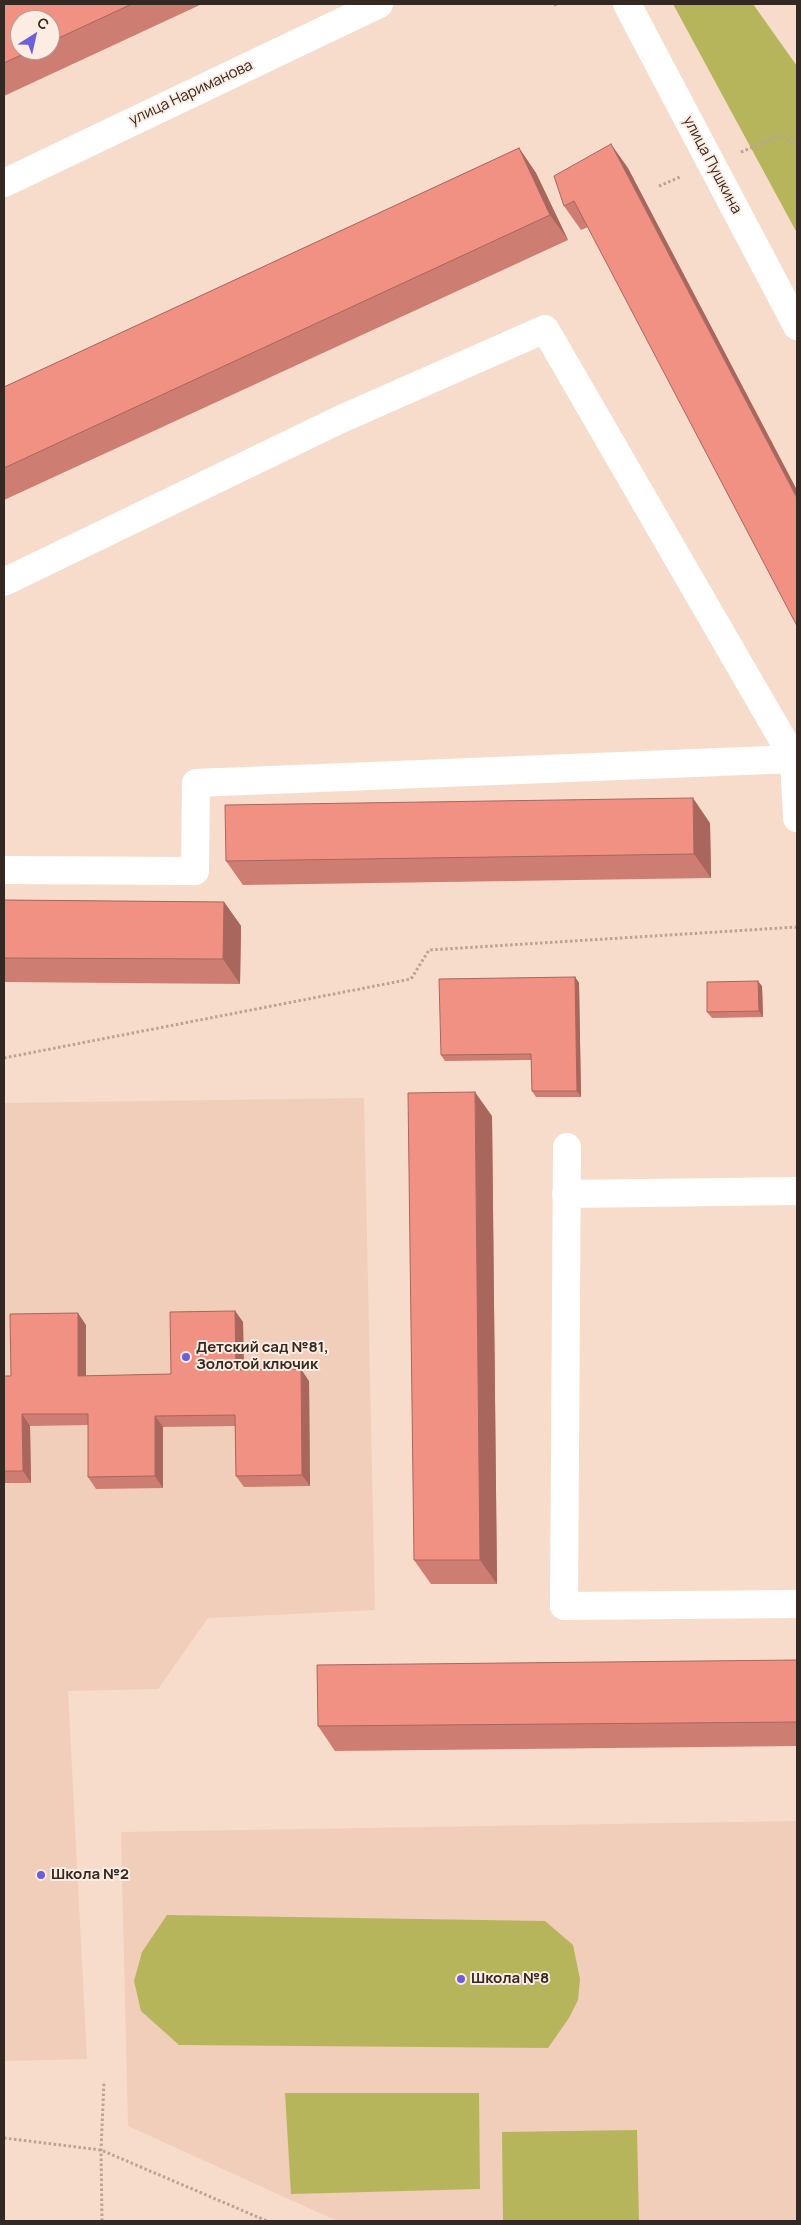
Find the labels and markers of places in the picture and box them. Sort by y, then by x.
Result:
place label: Детский сад №81, Золотой ключик [196,1339,329,1374]
marker: Детский сад №81, Золотой ключик [180,1351,192,1363]
place label: Школа №2 [51,1866,129,1884]
marker: Школа №2 [35,1869,47,1881]
place label: Школа №8 [471,1970,549,1988]
marker: Школа №8 [455,1973,467,1985]

